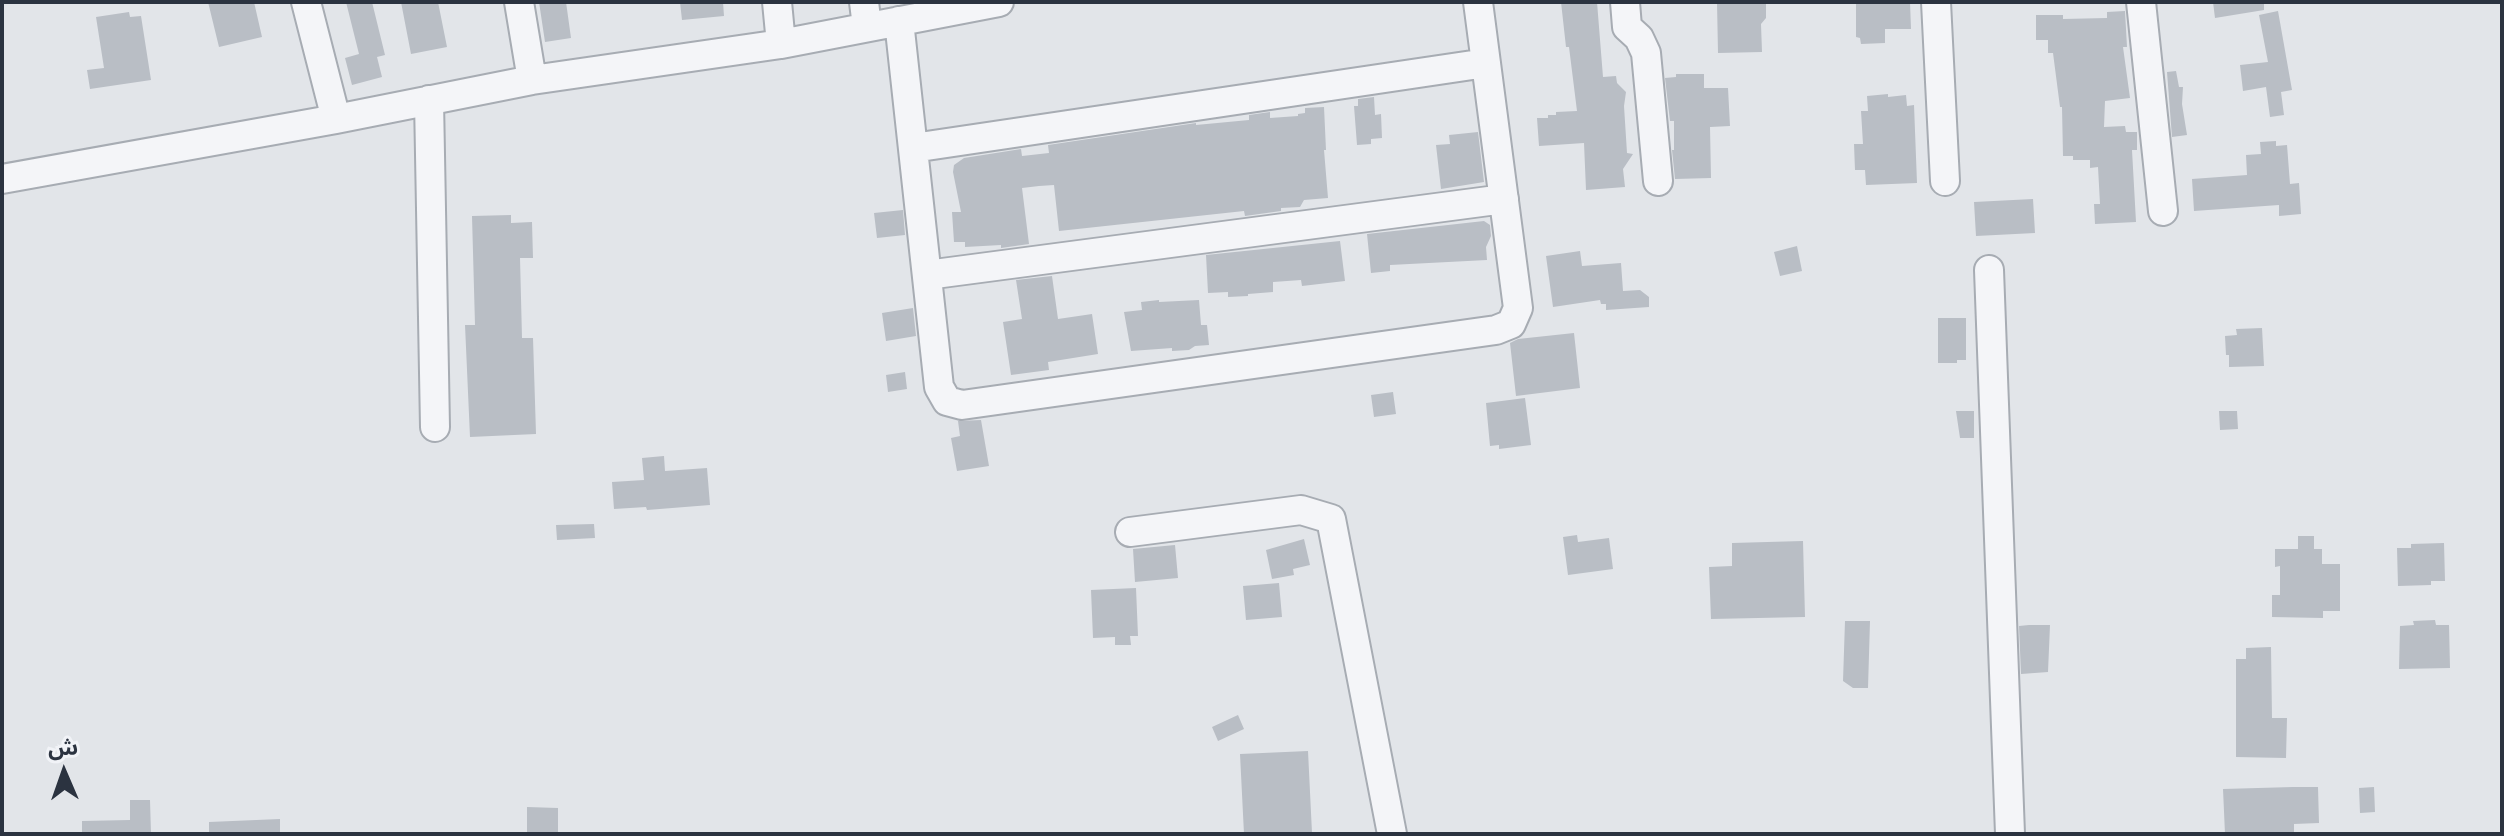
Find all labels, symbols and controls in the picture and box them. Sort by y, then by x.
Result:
north arrow [24,732,104,812]
text: ش [48,733,79,762]

